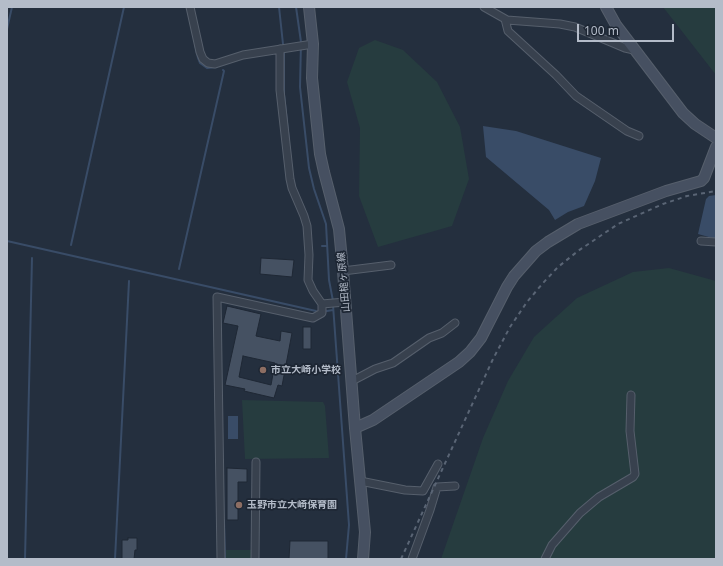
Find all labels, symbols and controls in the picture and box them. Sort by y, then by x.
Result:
scale bar [579,16,676,42]
text: 100 m [584,22,619,39]
street label: 山田槌ヶ原線 [335,252,353,312]
place label: 市立大崎小学校 [271,364,341,376]
marker: 市立大崎小学校 [258,365,268,375]
place label: 玉野市立大崎保育園 [247,499,337,511]
marker: 玉野市立大崎保育園 [234,500,244,510]

